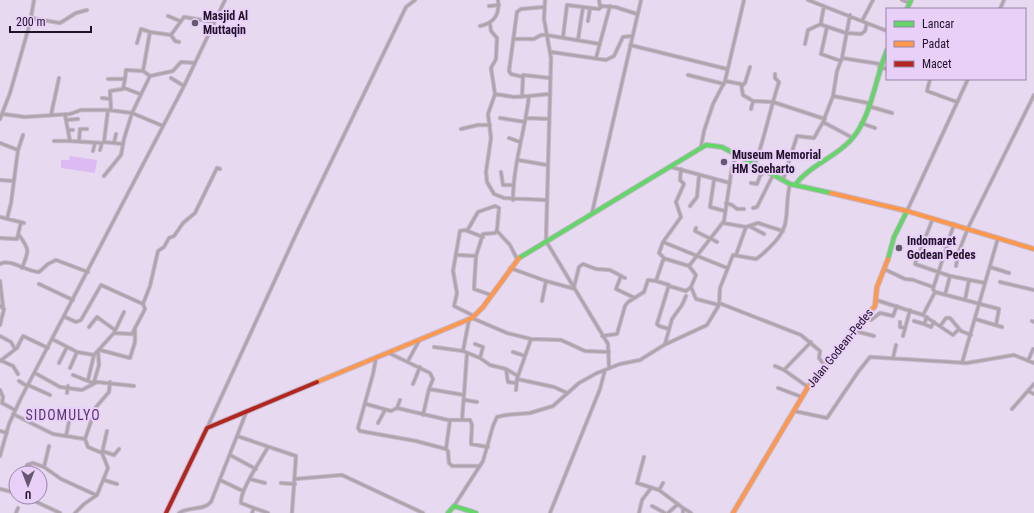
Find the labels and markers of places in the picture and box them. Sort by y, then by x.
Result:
place label: Masjid Al Muttaqin [203,9,248,37]
marker: Masjid Al Muttaqin [190,18,200,28]
place label: Museum Memorial HM Soeharto [732,148,821,176]
marker: Museum Memorial HM Soeharto [719,157,729,167]
place label: Indomaret Godean Pedes [907,234,976,262]
marker: Indomaret Godean Pedes [894,243,904,253]

